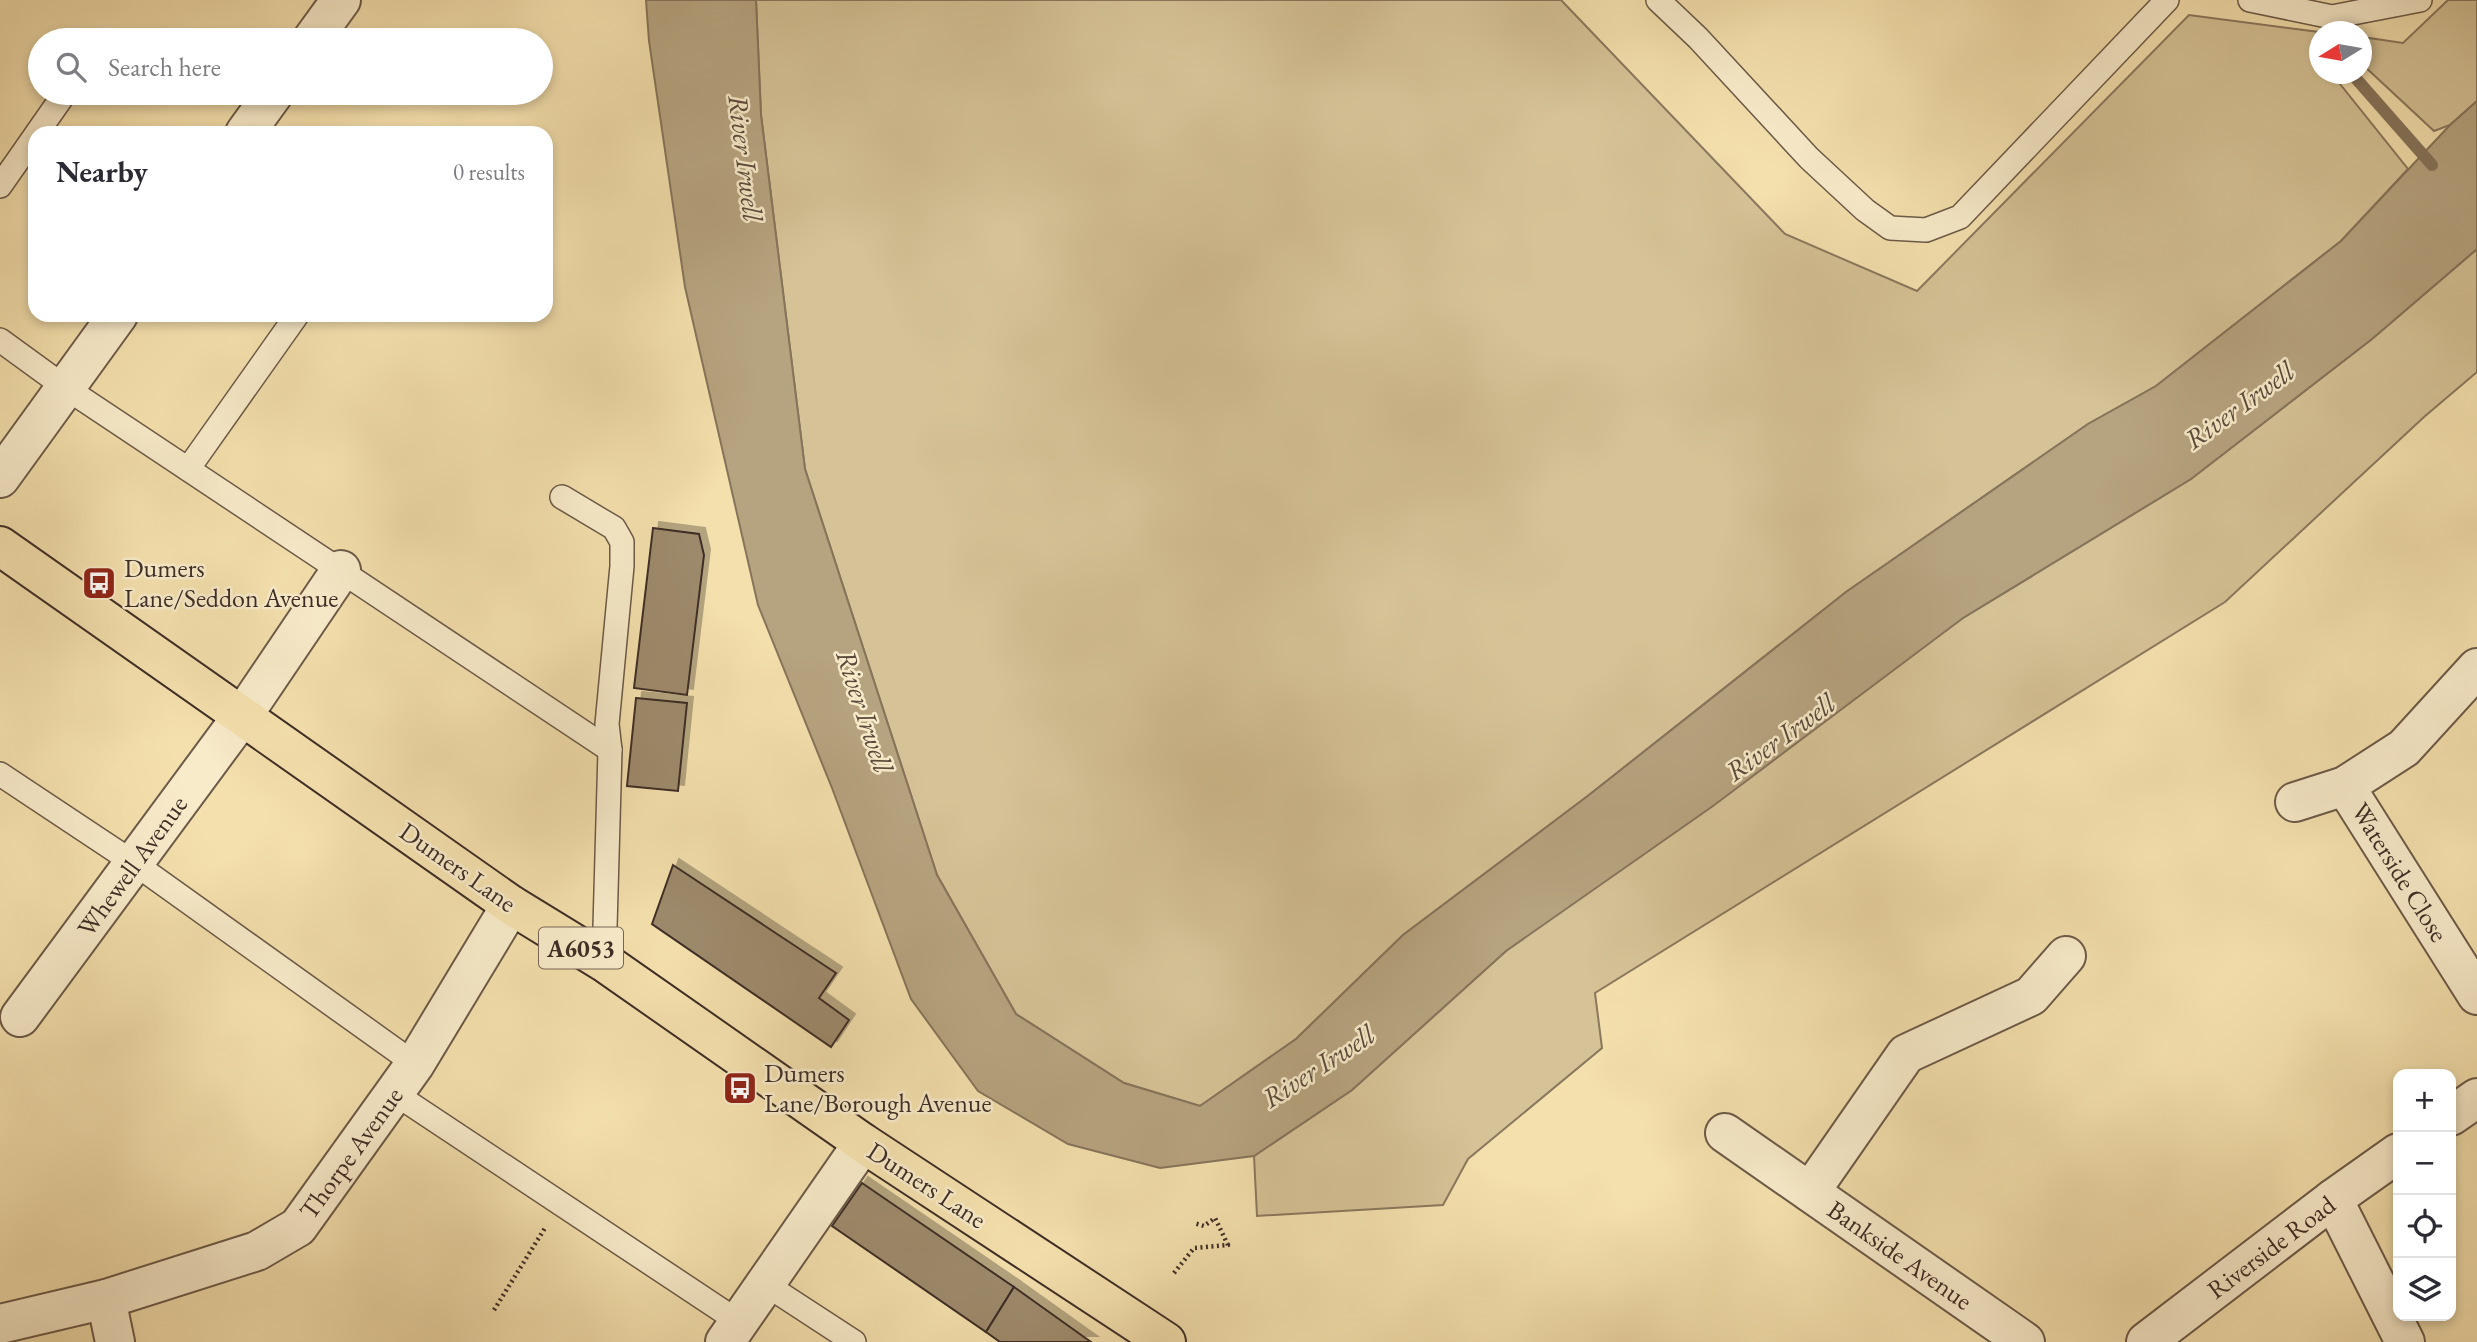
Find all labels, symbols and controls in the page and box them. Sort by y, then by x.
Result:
north arrow [2309,21,2372,84]
search box [28,28,553,105]
icon: search [52,48,90,86]
text: Search here [108,50,221,84]
water label: River Irwell [720,93,772,224]
text: Nearby [56,152,148,191]
text: 0 results [453,157,525,187]
water label: River Irwell [2177,352,2302,457]
place label: Dumers Lane/Seddon Avenue [124,551,339,615]
bus stop icon: Dumers Lane/Seddon Avenue [80,564,118,602]
water label: River Irwell [828,645,902,778]
water label: River Irwell [1718,684,1843,789]
street label: Whewell Avenue [69,788,195,944]
street label: Waterside Close [2344,796,2456,948]
street label: Dumers Lane [393,814,523,920]
road number: A6053 [539,928,623,968]
water label: River Irwell [1255,1016,1382,1116]
place label: Dumers Lane/Borough Avenue [764,1056,992,1120]
bus stop icon: Dumers Lane/Borough Avenue [721,1069,759,1107]
map controls [2393,1069,2456,1321]
button: + [2393,1069,2456,1132]
street label: Thorpe Avenue [291,1080,411,1226]
button: − [2393,1132,2456,1195]
street label: Dumers Lane [861,1134,993,1236]
street label: Riverside Road [2200,1187,2343,1306]
street label: Bankside Avenue [1821,1192,1979,1318]
button: locate [2393,1195,2456,1258]
button: layers [2393,1258,2456,1321]

